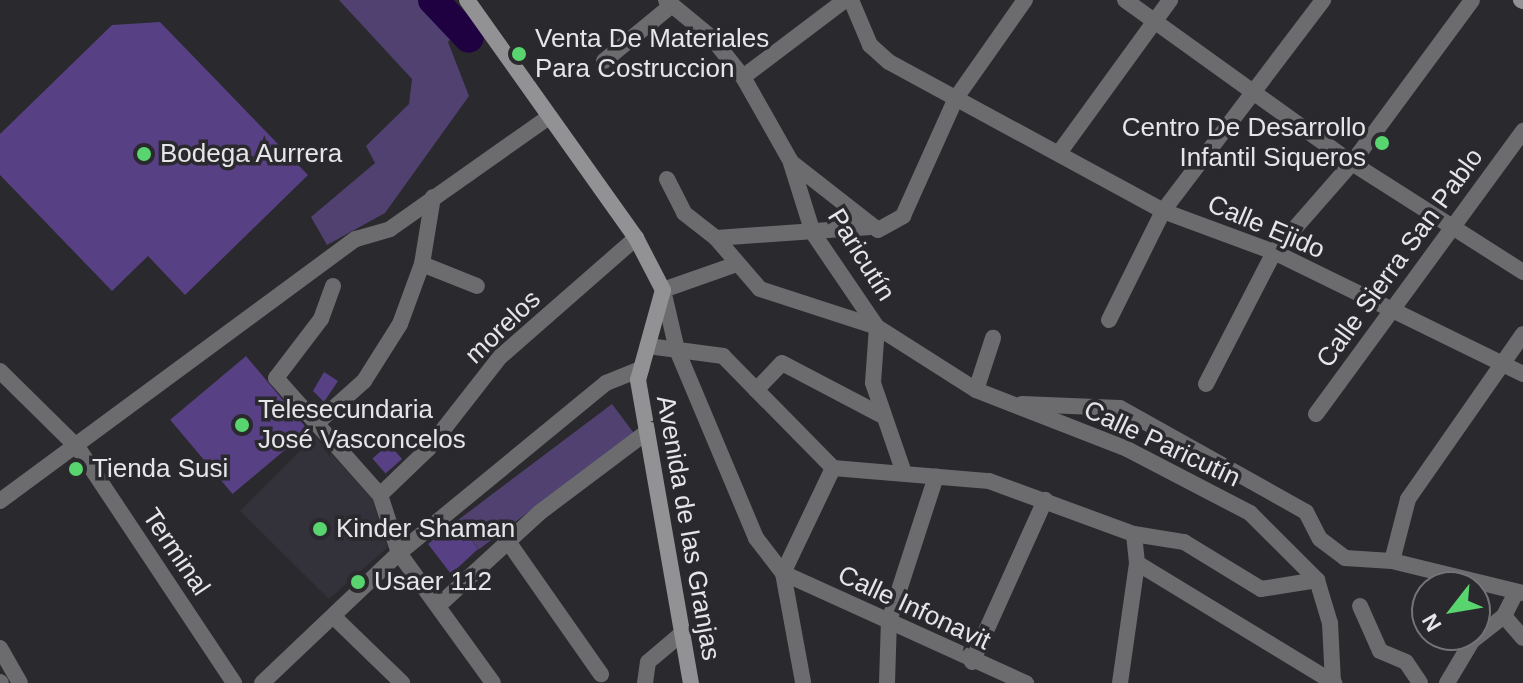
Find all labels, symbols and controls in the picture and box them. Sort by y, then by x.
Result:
place label: Venta De Materiales Para Costruccion [535,23,769,84]
marker: Venta De Materiales Para Costruccion [510,45,528,63]
place label: Centro De Desarrollo Infantil Siqueros [1122,112,1366,174]
marker: Centro De Desarrollo Infantil Siqueros [1373,134,1391,152]
place label: Bodega Aurrera [160,138,344,170]
street label: Calle Sierra San Pablo [1310,142,1490,374]
marker: Bodega Aurrera [135,145,153,163]
street label: Calle Ejido [1203,188,1329,266]
street label: Paricutín [821,203,901,307]
street label: morelos [459,284,547,370]
street label: Avenida de las Granjas [649,393,727,663]
place label: Telesecundaria José Vasconcelos [258,394,466,456]
street label: Calle Paricutín [1079,394,1245,494]
marker: Telesecundaria José Vasconcelos [233,416,251,434]
place label: Tienda Susi [92,453,228,485]
marker: Tienda Susi [67,460,85,478]
street label: Terminal [136,503,216,601]
place label: Kinder Shaman [336,513,515,545]
marker: Kinder Shaman [311,520,329,538]
street label: Calle Infonavit [833,559,995,657]
place label: Usaer 112 [374,566,492,598]
north arrow [1411,571,1491,651]
marker: Usaer 112 [349,573,367,591]
text: N [1417,609,1447,636]

